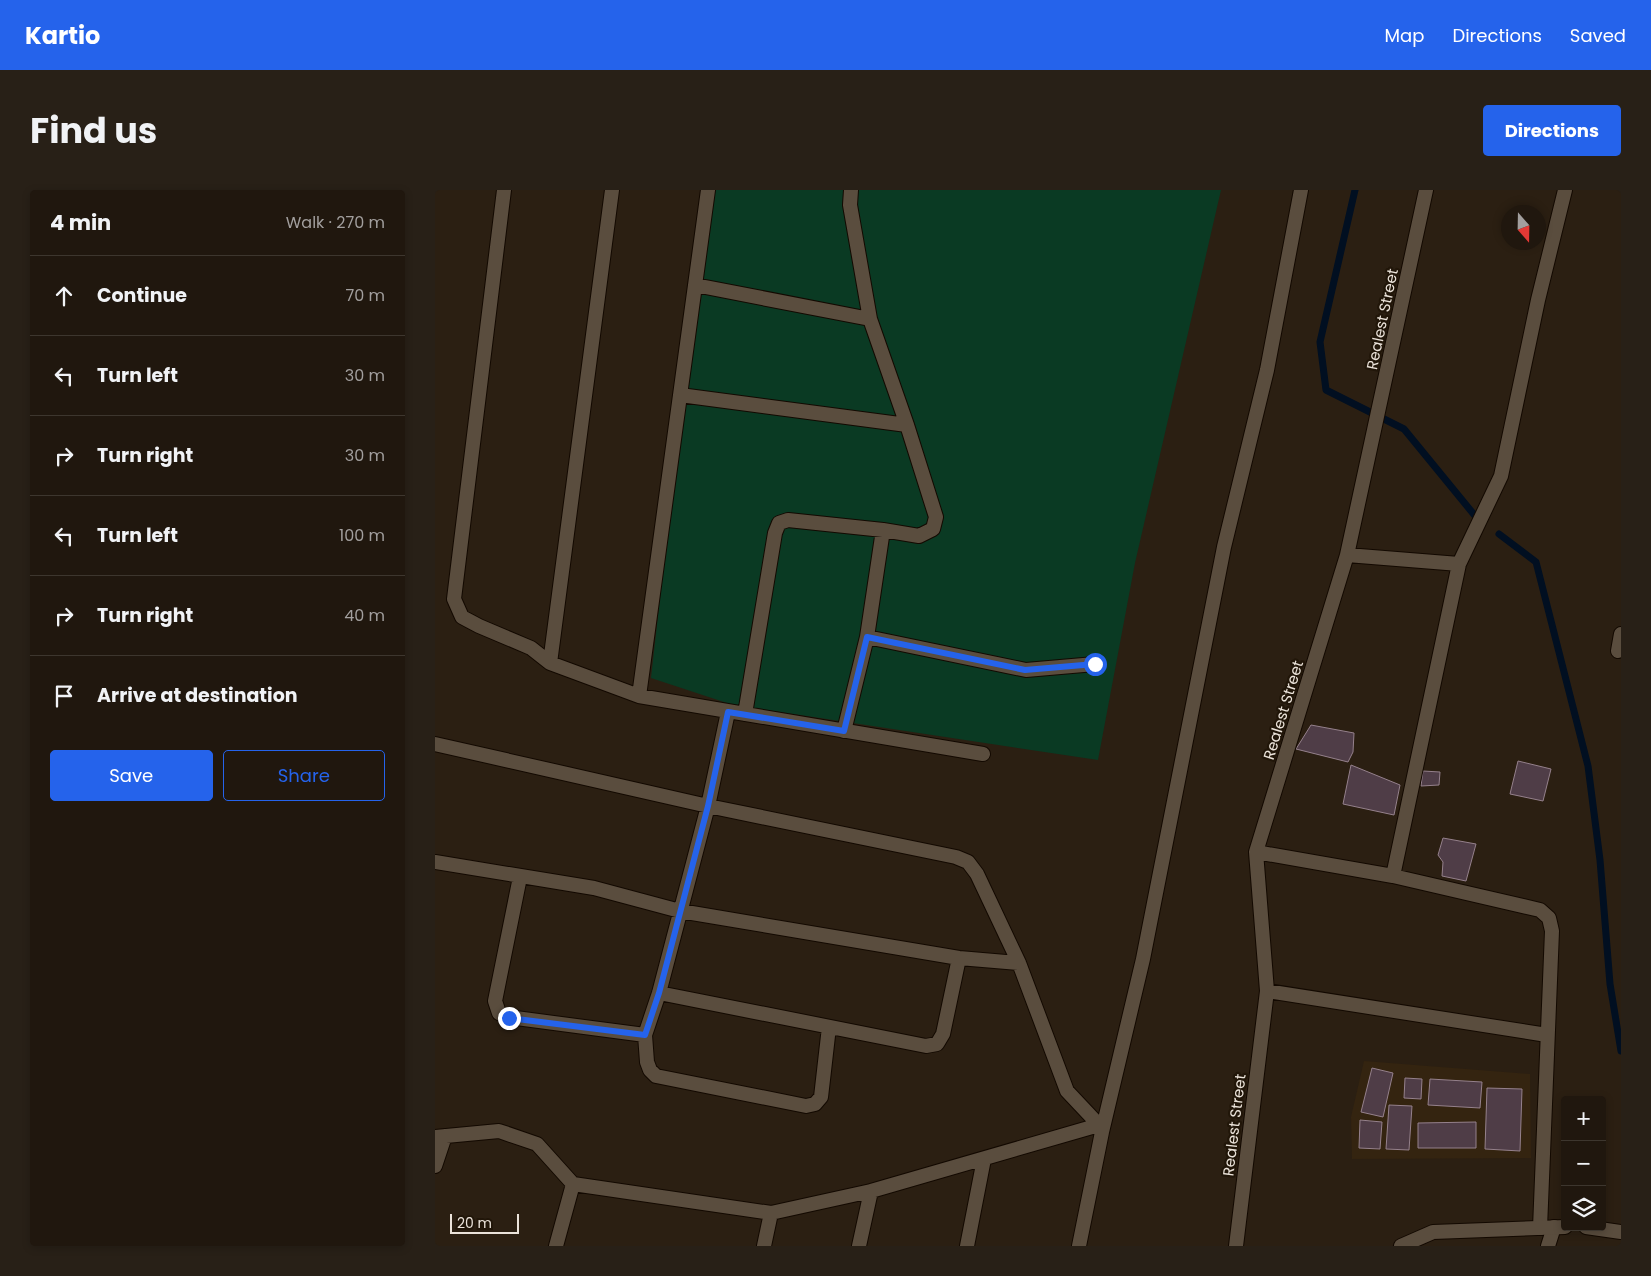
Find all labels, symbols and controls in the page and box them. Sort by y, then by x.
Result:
text: Kartio [25,19,100,52]
text: Map [1385,23,1424,48]
text: Directions [1452,23,1542,48]
text: Saved [1570,23,1626,48]
button: Directions [1483,105,1621,156]
text: Find us [30,106,157,155]
north arrow [1501,205,1546,250]
text: 4 min [50,208,111,237]
text: Walk · 270 m [286,211,385,234]
street label: Realest Street [1361,267,1403,371]
icon: ahead [50,282,78,310]
text: Continue [97,282,187,309]
text: 70 m [345,284,385,307]
icon: left [50,362,78,390]
text: Turn left [97,362,178,389]
text: 30 m [345,364,385,387]
icon: right [50,442,78,470]
text: Turn right [97,442,193,469]
text: 30 m [345,444,385,467]
icon: left [50,522,78,550]
text: Turn left [97,522,178,549]
text: 100 m [339,524,385,547]
icon: right [50,602,78,630]
text: Turn right [97,602,193,629]
text: 40 m [344,604,385,627]
route start [1084,653,1107,676]
street label: Realest Street [1258,658,1308,762]
icon: arrive [50,682,78,710]
text: Arrive at destination [97,682,298,709]
button: Save [50,750,213,801]
button: Share [223,750,385,801]
route end [498,1007,521,1030]
street label: Realest Street [1217,1073,1251,1177]
map controls [1561,1096,1606,1231]
button: + [1561,1096,1606,1141]
button: − [1561,1141,1606,1186]
button: layers [1561,1186,1606,1231]
scale bar [450,1211,519,1234]
text: 20 m [457,1213,492,1233]

